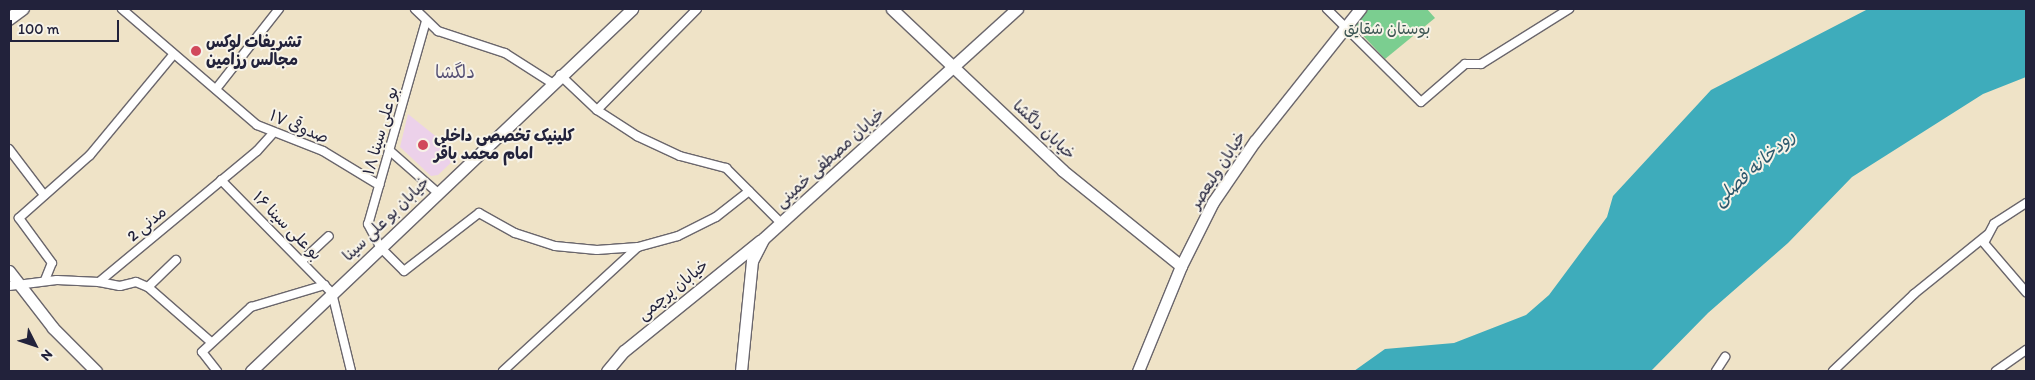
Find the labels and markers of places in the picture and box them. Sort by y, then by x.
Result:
place label: تشریفات لوکس مجالس رزامین [206,32,301,70]
marker: تشریفات لوکس مجالس رزامین [190,45,202,57]
place label: کلینیک تخصصی داخلی امام محمد باقر [434,126,575,164]
marker: کلینیک تخصصی داخلی امام محمد باقر [416,138,430,152]

